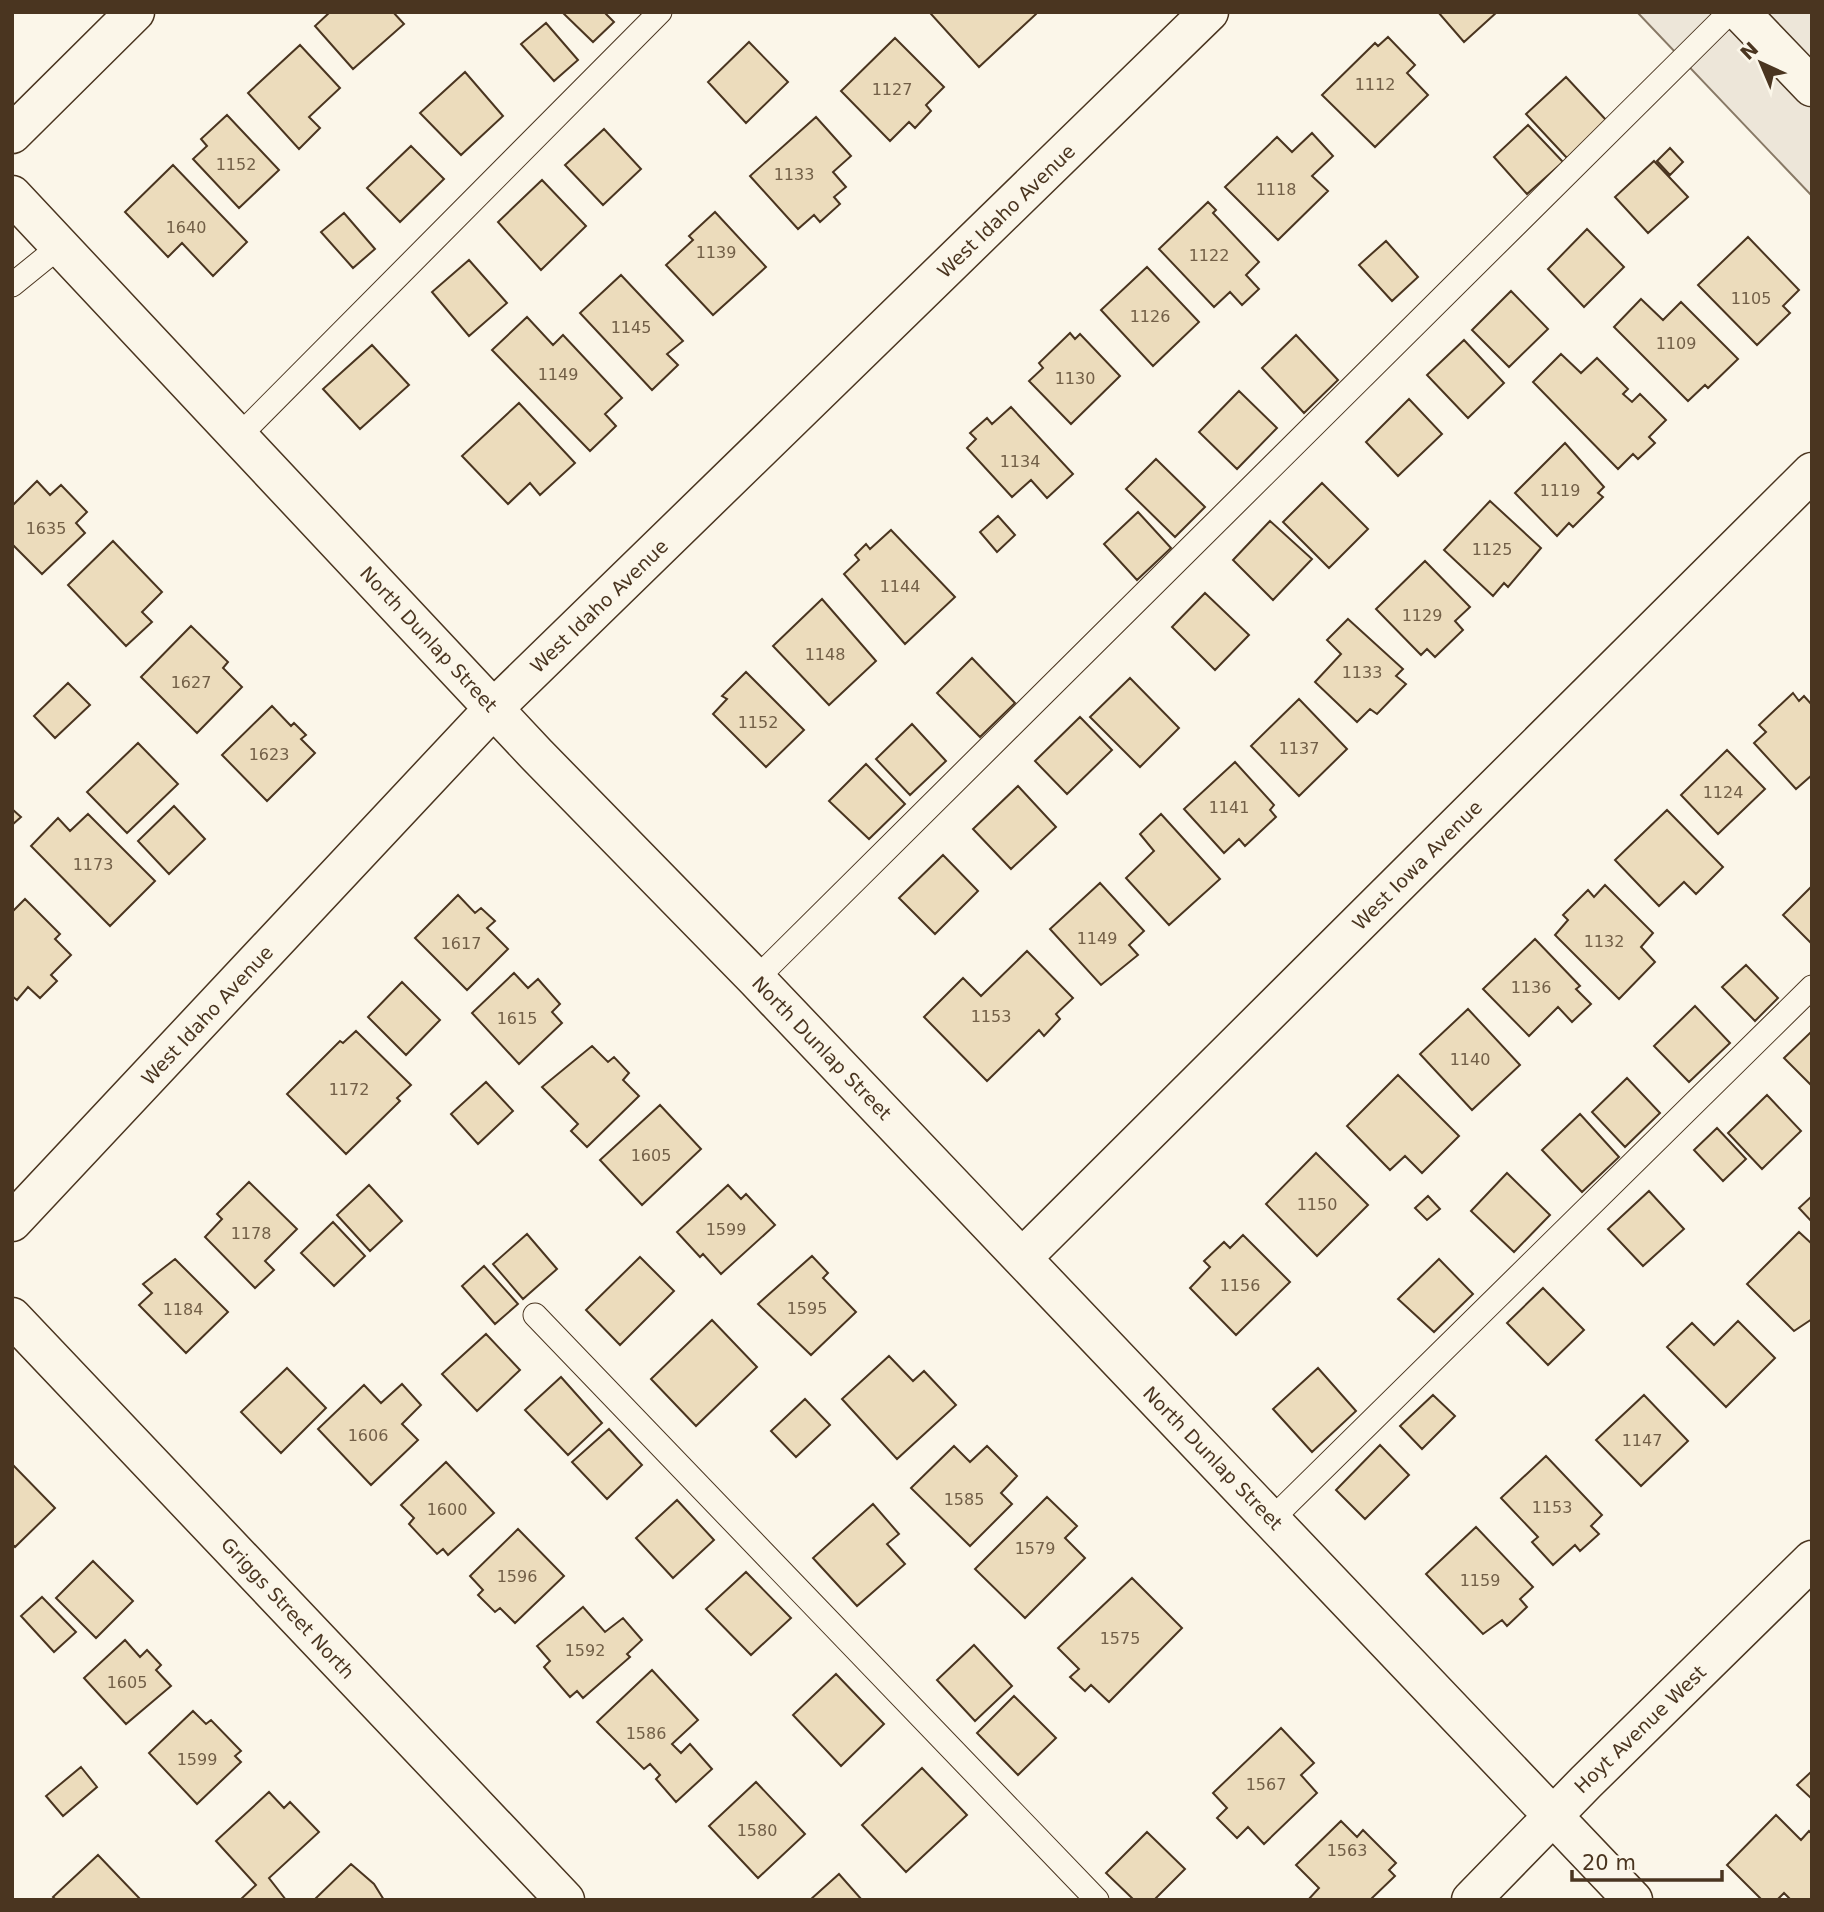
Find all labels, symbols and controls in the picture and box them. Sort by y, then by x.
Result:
north arrow [1726,28,1796,98]
text: N [1736,37,1763,64]
house number: 1112 [1355,75,1395,94]
house number: 1127 [872,80,912,99]
street label: West Idaho Avenue [933,140,1079,282]
house number: 1152 [216,155,256,174]
house number: 1133 [774,165,814,184]
house number: 1118 [1256,180,1296,199]
house number: 1640 [166,218,206,237]
house number: 1139 [696,243,736,262]
house number: 1122 [1189,246,1229,265]
house number: 1105 [1731,289,1771,308]
house number: 1126 [1130,307,1170,326]
house number: 1145 [611,318,651,337]
house number: 1109 [1656,334,1696,353]
house number: 1149 [538,365,578,384]
house number: 1130 [1055,369,1095,388]
house number: 1134 [1000,452,1040,471]
house number: 1119 [1540,481,1580,500]
house number: 1635 [26,519,66,538]
street label: West Idaho Avenue [526,535,672,677]
house number: 1125 [1472,540,1512,559]
street label: North Dunlap Street [356,562,502,716]
house number: 1144 [880,577,920,596]
house number: 1129 [1402,606,1442,625]
house number: 1148 [805,645,845,664]
house number: 1133 [1342,663,1382,682]
house number: 1627 [171,673,211,692]
house number: 1152 [738,713,778,732]
house number: 1137 [1279,739,1319,758]
house number: 1623 [249,745,289,764]
house number: 1124 [1703,783,1743,802]
street label: West Iowa Avenue [1348,796,1486,934]
house number: 1141 [1209,798,1249,817]
house number: 1173 [73,855,113,874]
house number: 1149 [1077,929,1117,948]
house number: 1132 [1584,932,1624,951]
house number: 1617 [441,934,481,953]
street label: West Idaho Avenue [137,941,277,1089]
street label: North Dunlap Street [748,972,896,1124]
house number: 1136 [1511,978,1551,997]
house number: 1153 [971,1007,1011,1026]
house number: 1615 [497,1009,537,1028]
house number: 1140 [1450,1050,1490,1069]
house number: 1172 [329,1080,369,1099]
house number: 1605 [631,1146,671,1165]
house number: 1150 [1297,1195,1337,1214]
house number: 1599 [706,1220,746,1239]
house number: 1178 [231,1224,271,1243]
house number: 1156 [1220,1276,1260,1295]
house number: 1595 [787,1299,827,1318]
house number: 1184 [163,1300,203,1319]
street label: North Dunlap Street [1139,1382,1287,1534]
house number: 1606 [348,1426,388,1445]
house number: 1147 [1622,1431,1662,1450]
house number: 1585 [944,1490,984,1509]
house number: 1153 [1532,1498,1572,1517]
house number: 1600 [427,1500,467,1519]
street label: Griggs Street North [217,1533,359,1683]
house number: 1579 [1015,1539,1055,1558]
house number: 1596 [497,1567,537,1586]
house number: 1159 [1460,1571,1500,1590]
house number: 1575 [1100,1629,1140,1648]
house number: 1592 [565,1641,605,1660]
street label: Hoyt Avenue West [1570,1661,1710,1797]
house number: 1605 [107,1673,147,1692]
house number: 1586 [626,1724,666,1743]
house number: 1599 [177,1750,217,1769]
house number: 1567 [1246,1775,1286,1794]
house number: 1580 [737,1821,777,1840]
scale bar [1572,1839,1722,1883]
house number: 1563 [1327,1841,1367,1860]
text: 20 m [1582,1851,1636,1875]

